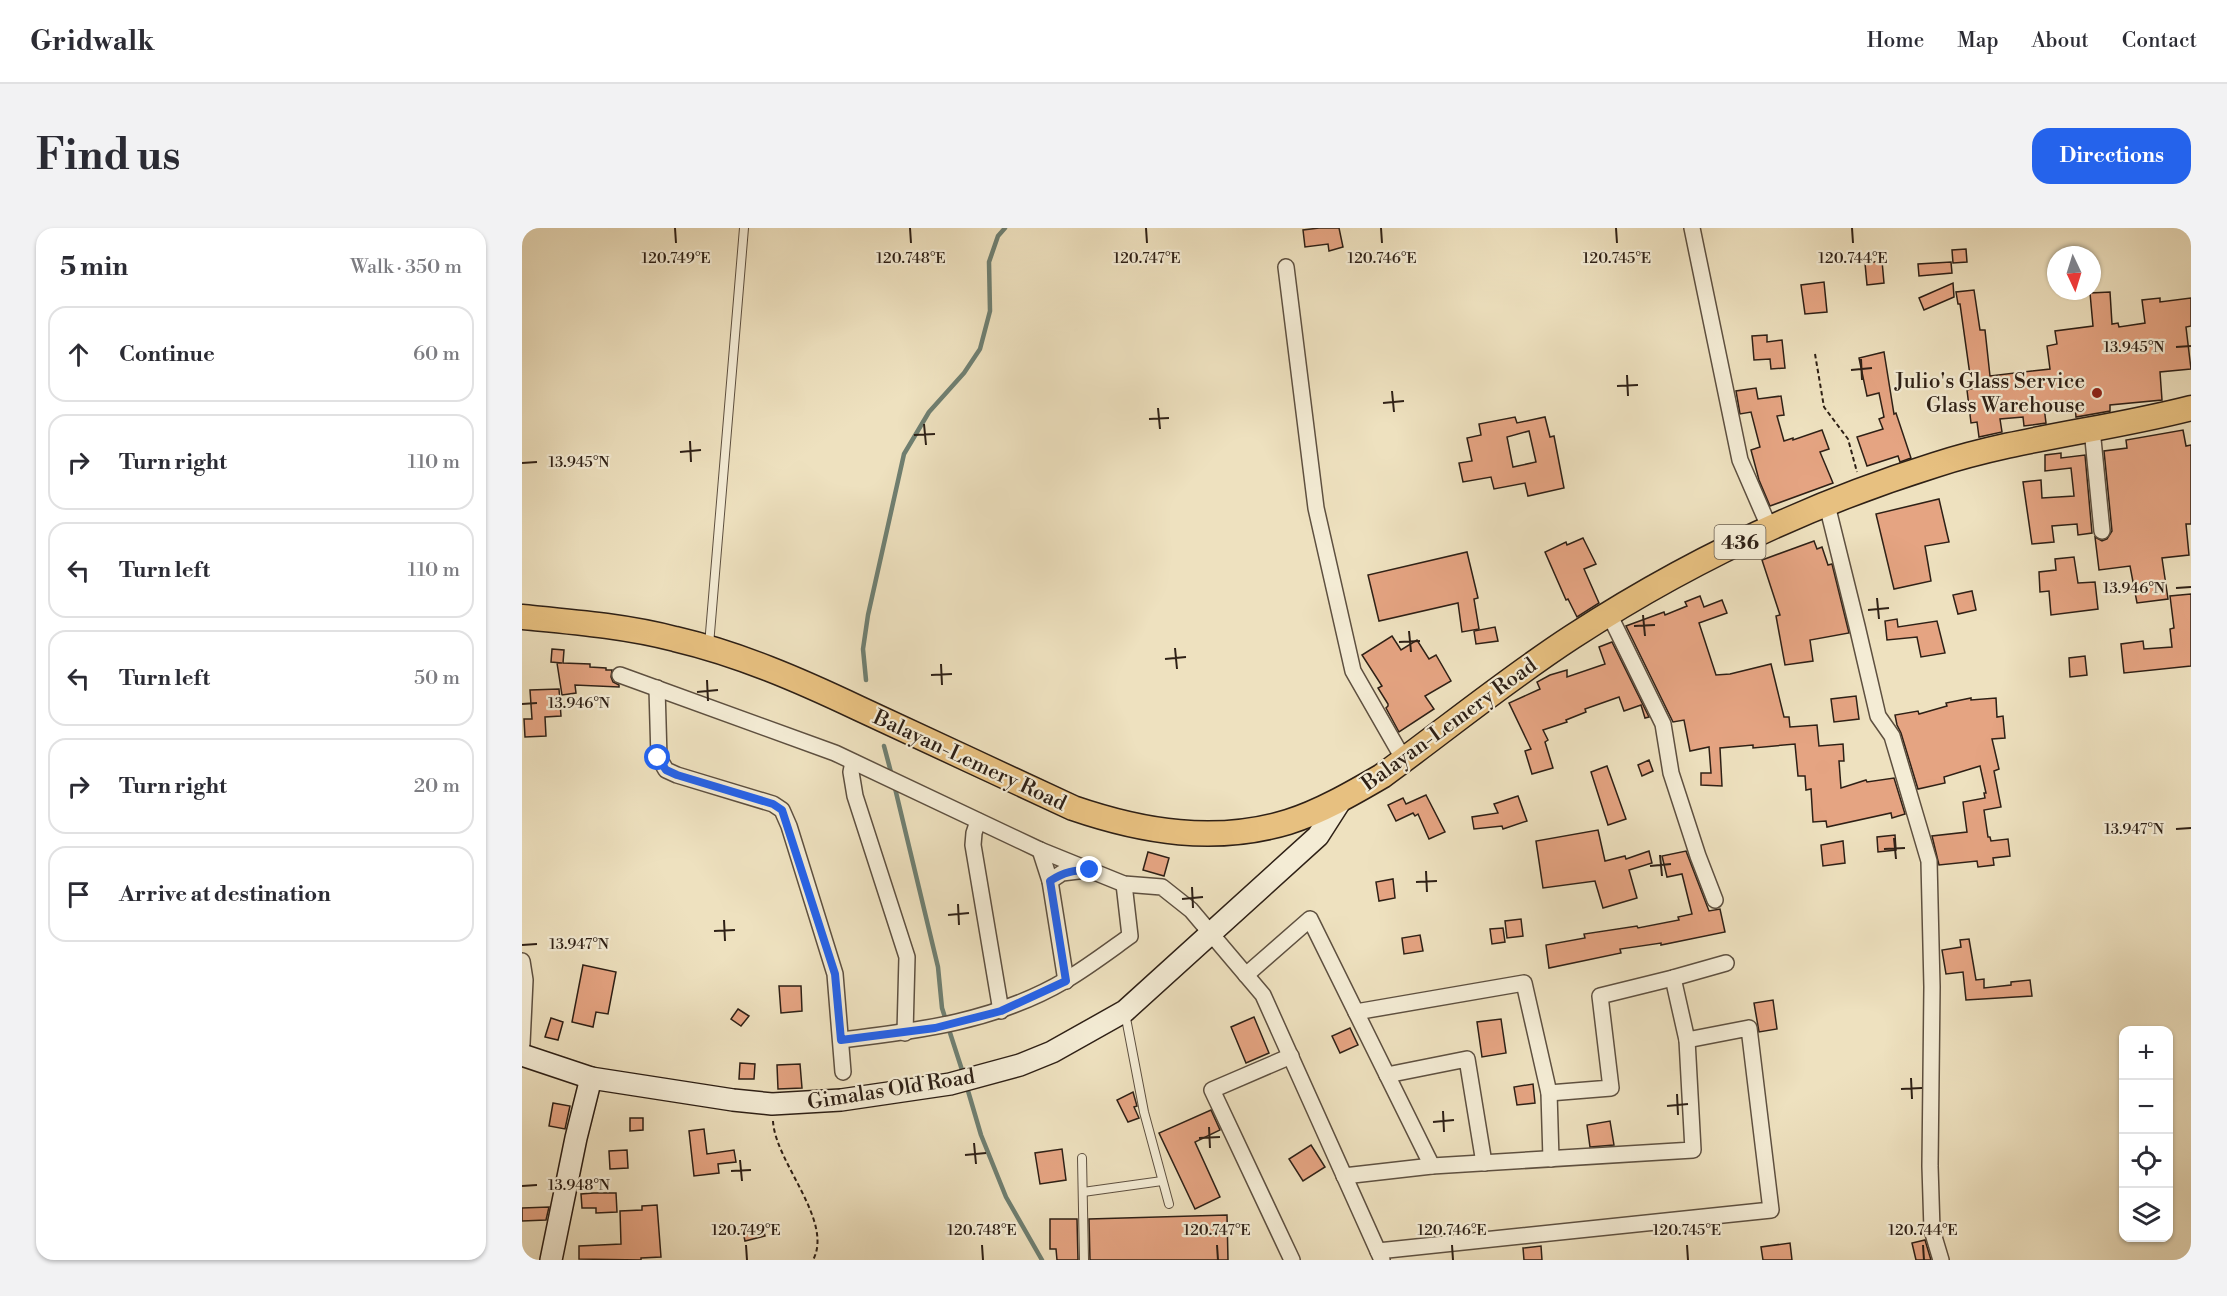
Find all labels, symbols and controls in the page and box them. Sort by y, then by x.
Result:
text: Gridwalk [30,24,154,59]
text: Home [1867,28,1924,54]
text: Map [1957,28,1999,54]
text: About [2032,28,2089,54]
text: Contact [2122,28,2197,54]
button: Directions [2032,128,2191,184]
text: Find us [36,130,180,183]
north arrow [2047,246,2101,300]
text: 120.749°E [641,249,711,268]
text: 120.748°E [876,249,946,268]
text: 120.747°E [1113,249,1181,268]
text: 120.746°E [1347,249,1417,268]
text: 120.745°E [1583,249,1651,268]
text: 120.744°E [1818,249,1888,268]
text: 5 min [60,251,128,283]
text: Walk · 350 m [350,255,462,280]
icon: ahead [62,338,95,371]
text: 13.945°N [2104,338,2164,357]
text: Continue [119,341,215,368]
text: 60 m [413,342,460,367]
place label: Julio's Glass Service Glass Warehouse [1894,369,2085,419]
marker: Julio's Glass Service Glass Warehouse [2090,386,2104,400]
icon: right [62,446,95,479]
text: Turn right [119,449,227,476]
text: 110 m [408,450,460,475]
text: 13.945°N [549,453,609,472]
road number: 436 [1714,525,1766,559]
icon: left [62,554,95,587]
text: Turn left [119,557,210,584]
text: 110 m [408,558,460,583]
text: 13.946°N [2103,579,2165,598]
street label: Balayan-Lemery Road [1356,652,1542,798]
icon: left [62,662,95,695]
text: Turn left [119,665,210,692]
text: 50 m [414,666,460,691]
text: 13.946°N [548,694,610,713]
street label: Balayan-Lemery Road [868,704,1070,817]
route start [644,744,670,770]
icon: right [62,770,95,803]
text: Turn right [119,773,227,800]
text: 20 m [414,774,460,799]
text: 13.947°N [2104,820,2164,839]
route end [1076,856,1102,882]
icon: arrive [62,878,95,911]
text: Arrive at destination [119,881,331,908]
text: 13.947°N [549,935,609,954]
map controls [2119,1026,2173,1242]
button: + [2119,1026,2173,1080]
street label: Gimalas Old Road [805,1064,977,1116]
button: − [2119,1080,2173,1134]
button: locate [2119,1134,2173,1188]
text: 13.948°N [548,1176,610,1195]
button: layers [2119,1188,2173,1242]
text: 120.749°E [711,1221,781,1240]
text: 120.748°E [947,1221,1017,1240]
text: 120.747°E [1183,1221,1251,1240]
text: 120.746°E [1417,1221,1487,1240]
text: 120.745°E [1653,1221,1721,1240]
text: 120.744°E [1888,1221,1958,1240]

